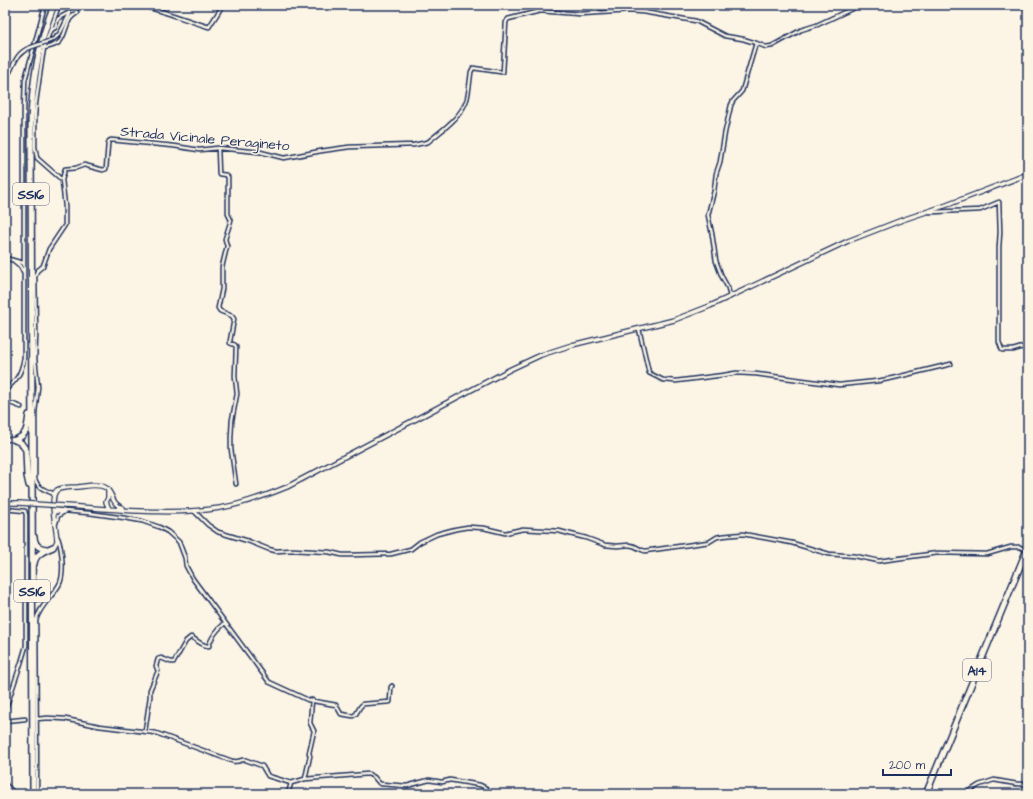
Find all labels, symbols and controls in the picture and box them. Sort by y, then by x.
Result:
street label: Strada Vicinale Peragineto [120,122,290,156]
road number: SS16 [13,183,49,205]
road number: SS16 [14,580,50,602]
road number: A14 [963,659,991,681]
scale bar [883,751,951,777]
text: 200 m [889,757,926,774]

